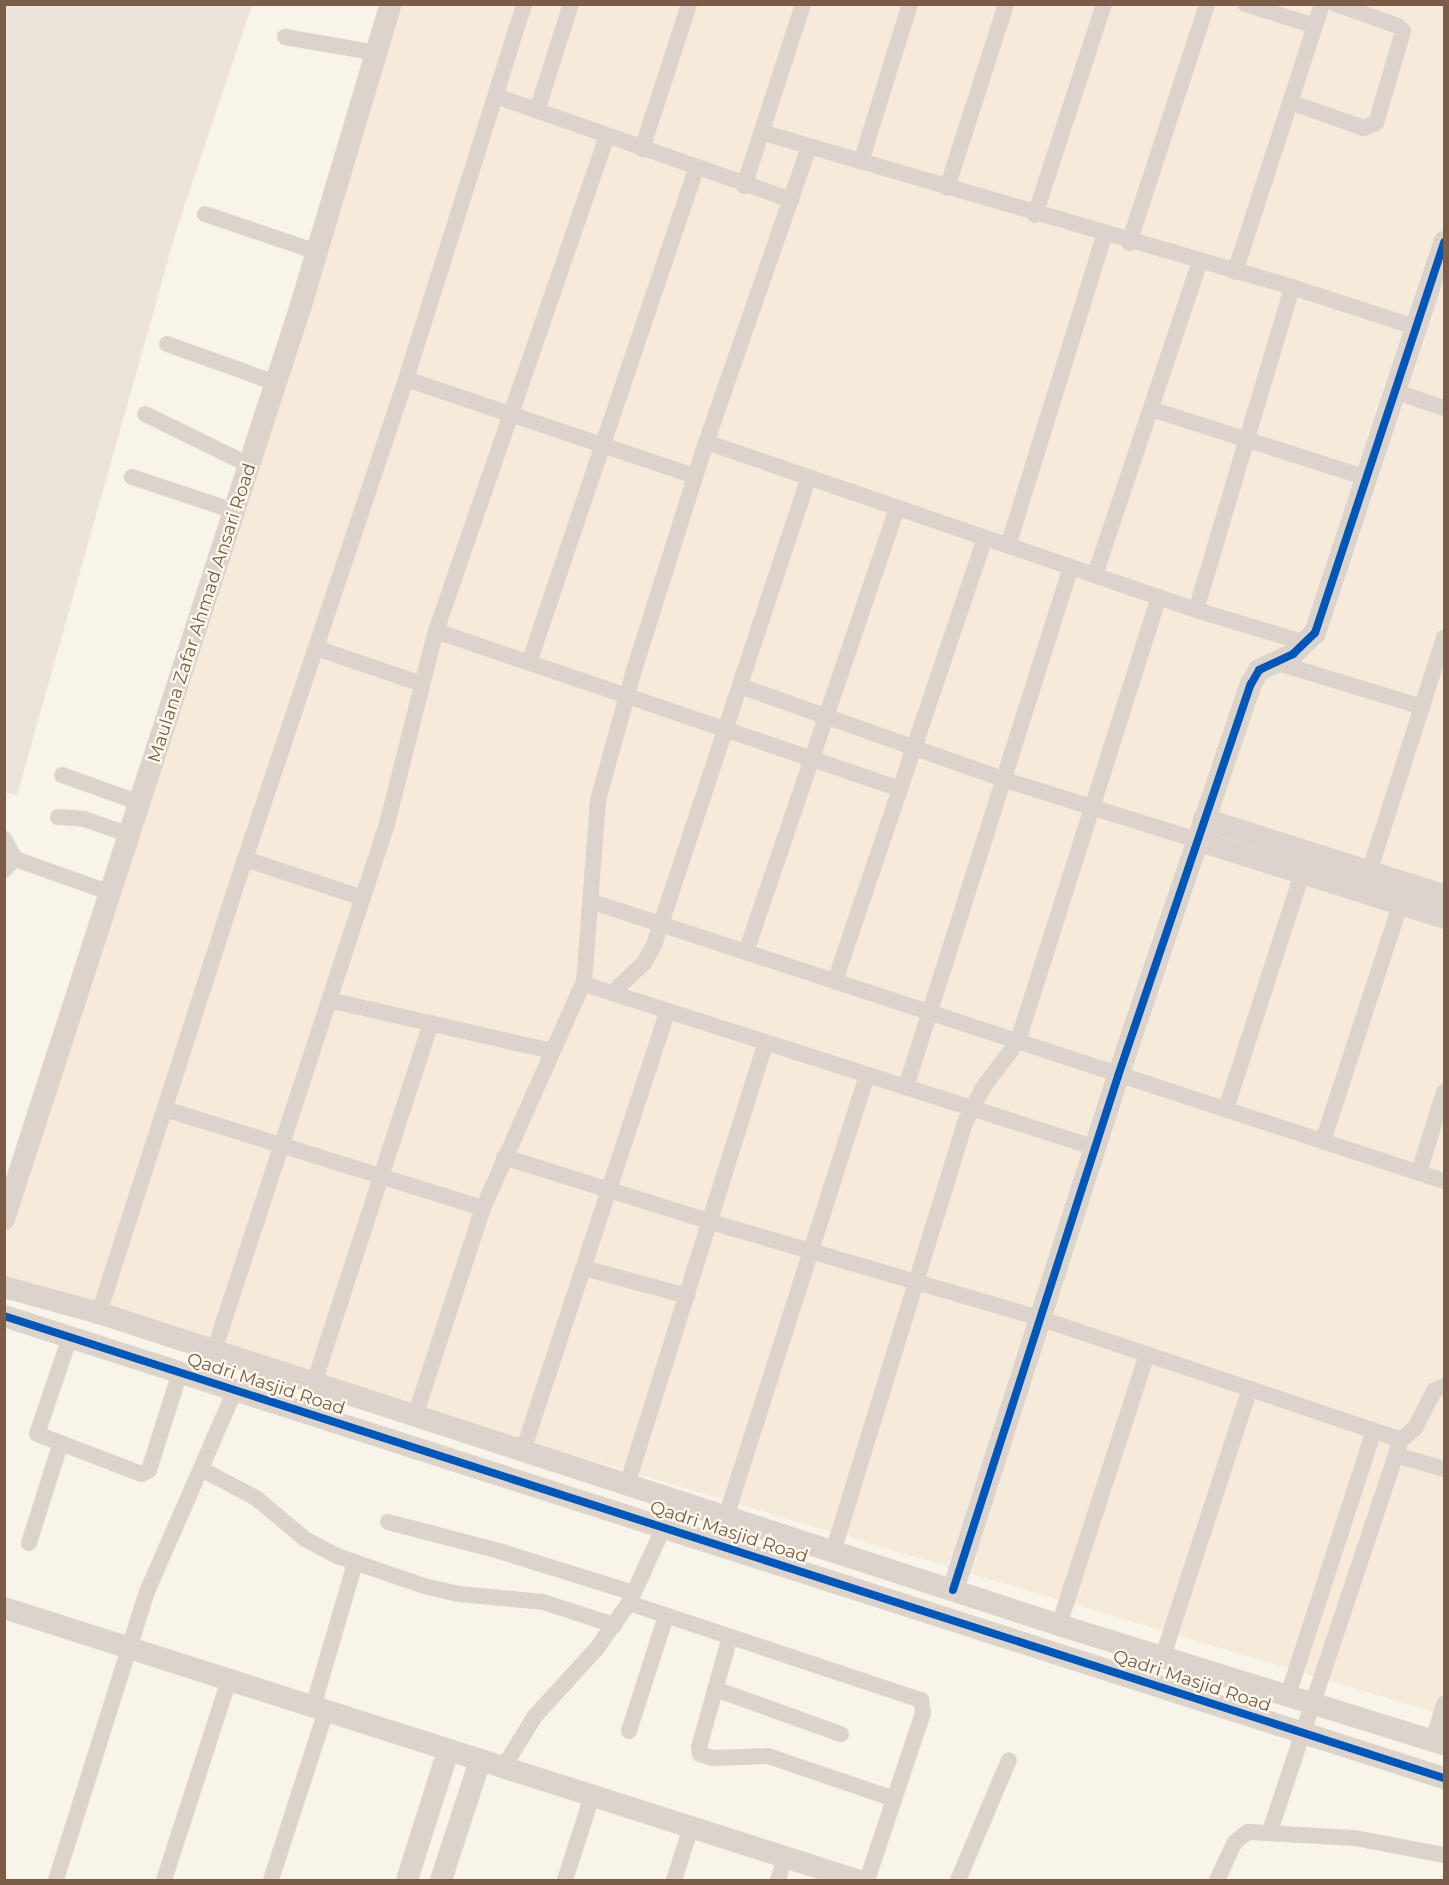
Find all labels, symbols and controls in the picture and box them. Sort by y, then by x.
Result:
street label: Maulana Zafar Ahmad Ansari Road [143,461,261,765]
street label: Qadri Masjid Road [184,1348,348,1420]
street label: Qadri Masjid Road [647,1496,811,1568]
street label: Qadri Masjid Road [1110,1645,1274,1717]

